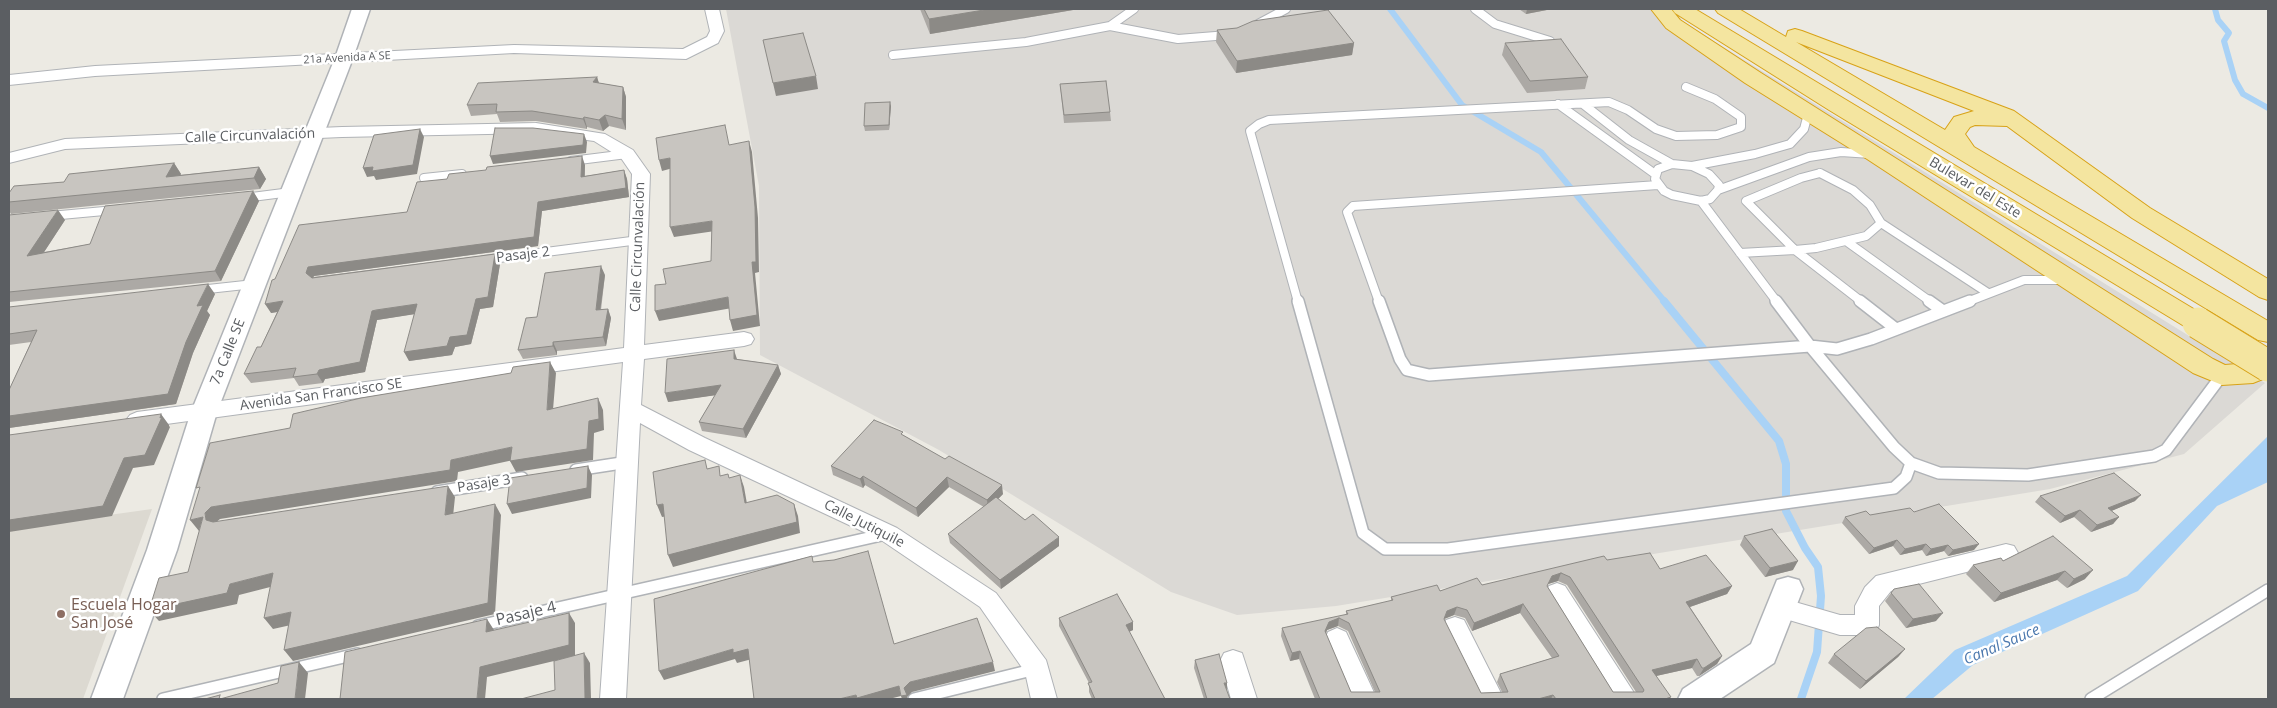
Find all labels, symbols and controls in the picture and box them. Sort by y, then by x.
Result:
street label: 21a Avenida A SE [303,49,391,67]
street label: Calle Circunvalación [185,125,315,147]
street label: Bulevar del Este [1926,154,2024,222]
street label: Calle Circunvalación [627,182,649,312]
street label: Pasaje 2 [495,243,551,267]
street label: 7a Calle SE [207,316,249,388]
street label: Avenida San Francisco SE [239,375,403,415]
street label: Pasaje 3 [456,472,512,496]
street label: Calle Jutiquile [821,497,907,551]
place label: Escuela Hogar San José [71,595,177,633]
street label: Pasaje 4 [494,598,558,630]
marker: Escuela Hogar San José [55,608,67,620]
water label: Canal Sauce [1961,621,2043,669]

